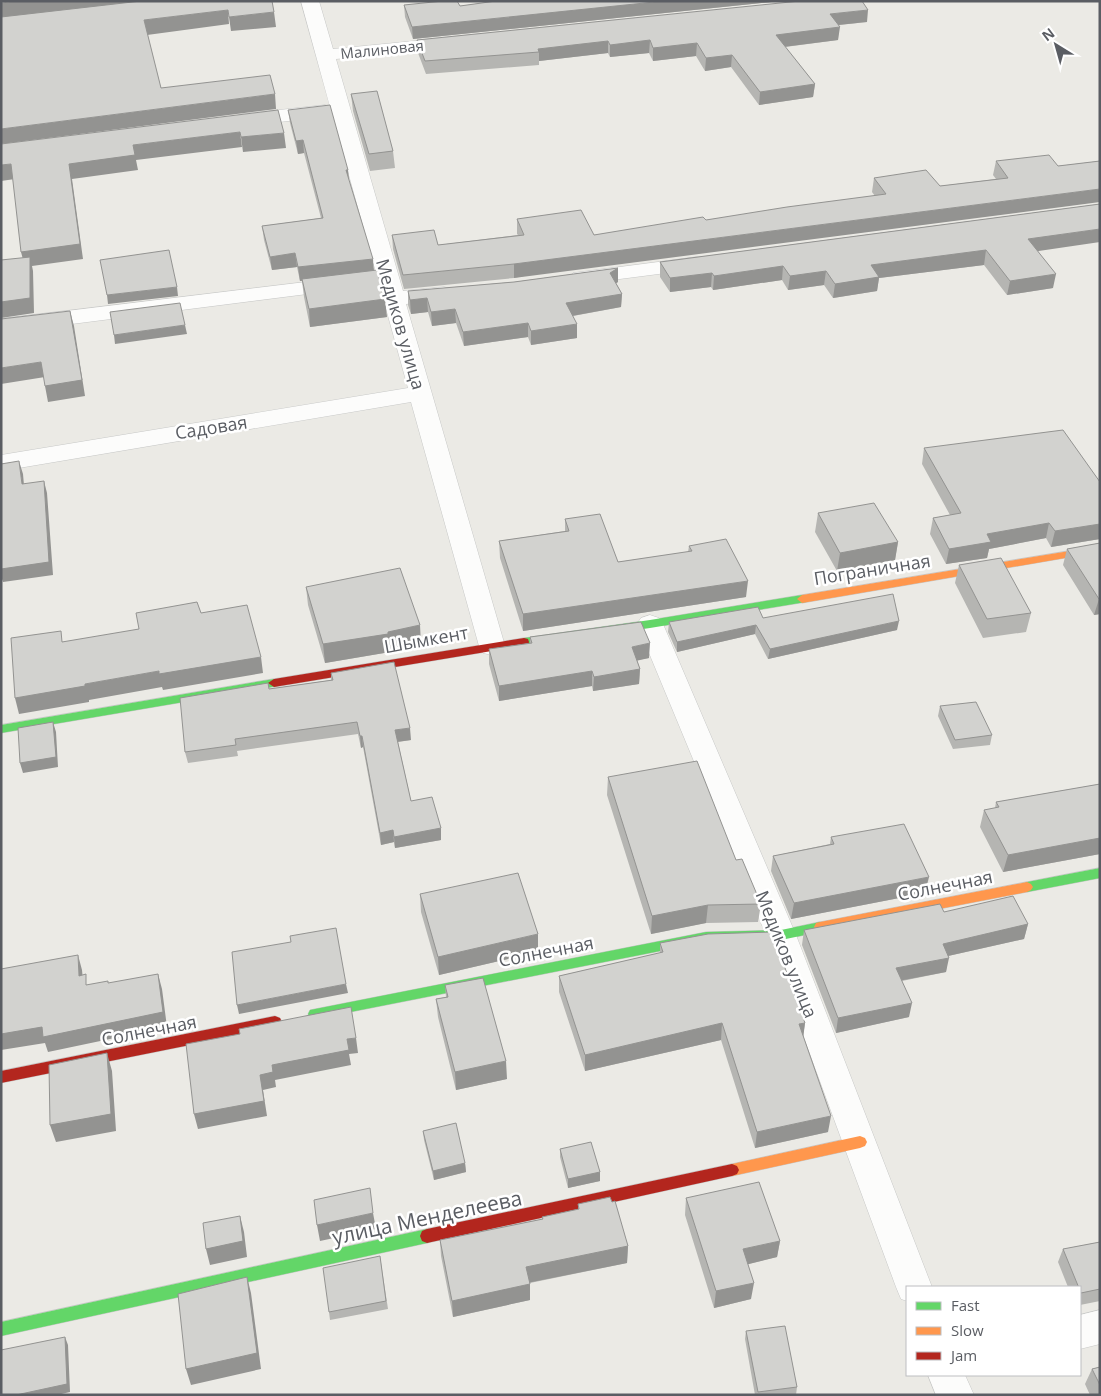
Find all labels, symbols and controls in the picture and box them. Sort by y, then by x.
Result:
north arrow [1031,20,1081,70]
text: N [1038,23,1058,45]
street label: Малиновая [339,35,425,63]
street label: Медиков улица [371,256,431,392]
street label: Садовая [173,409,249,445]
street label: Пограничная [812,548,932,590]
street label: Шымкент [382,620,470,658]
street label: Солнечная [895,864,995,906]
street label: Медиков улица [751,887,823,1021]
street label: Солнечная [496,930,596,972]
street label: Солнечная [99,1009,199,1051]
street label: улица Менделеева [330,1183,524,1251]
legend [906,1286,1081,1376]
text: Fast [951,1295,980,1315]
text: Slow [951,1320,984,1340]
text: Jam [949,1345,977,1365]

